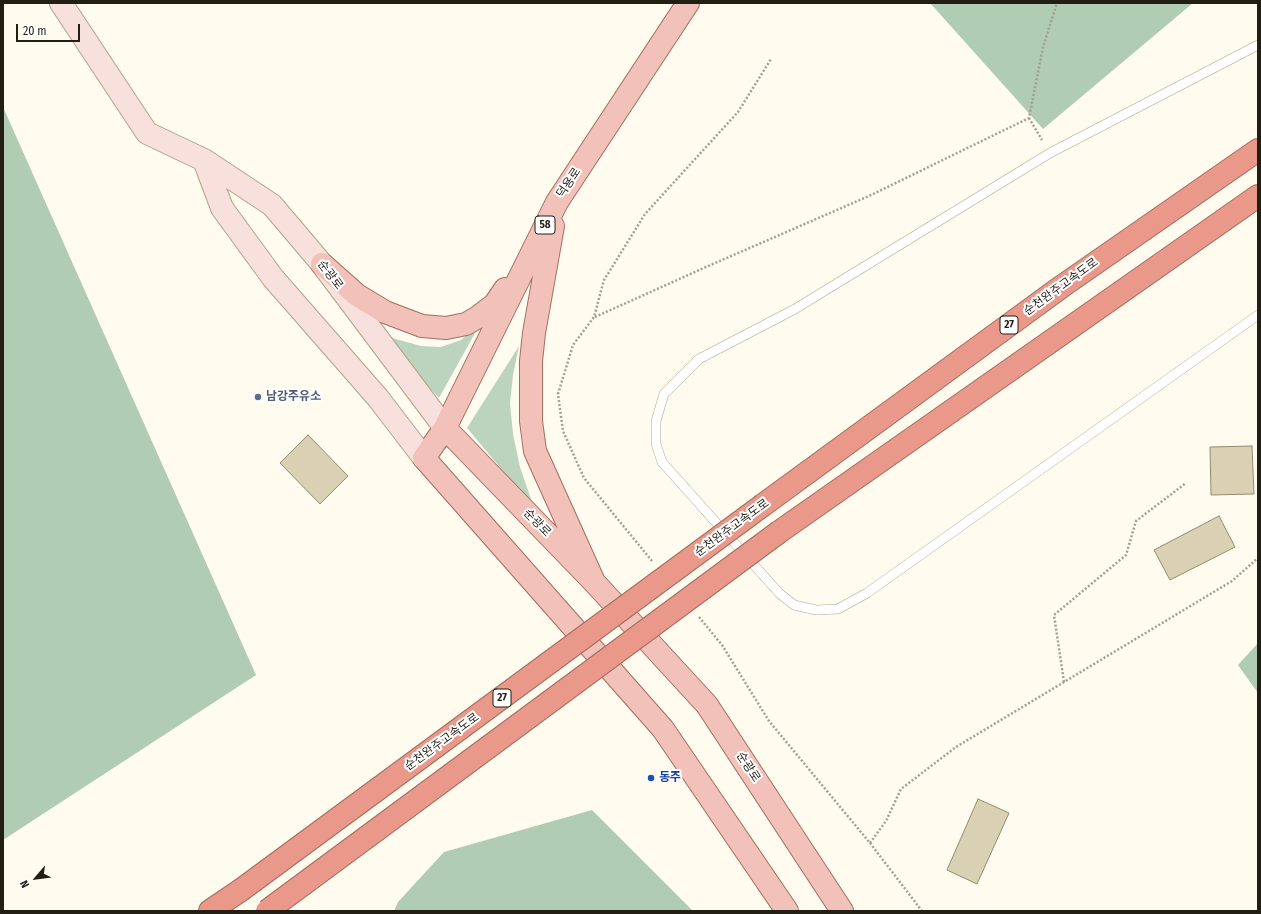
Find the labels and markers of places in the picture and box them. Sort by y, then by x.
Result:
place label: 남강주유소 [266,390,321,404]
marker: 남강주유소 [253,392,263,402]
place label: 동주 [659,771,681,785]
marker: 동주 [646,773,656,783]

